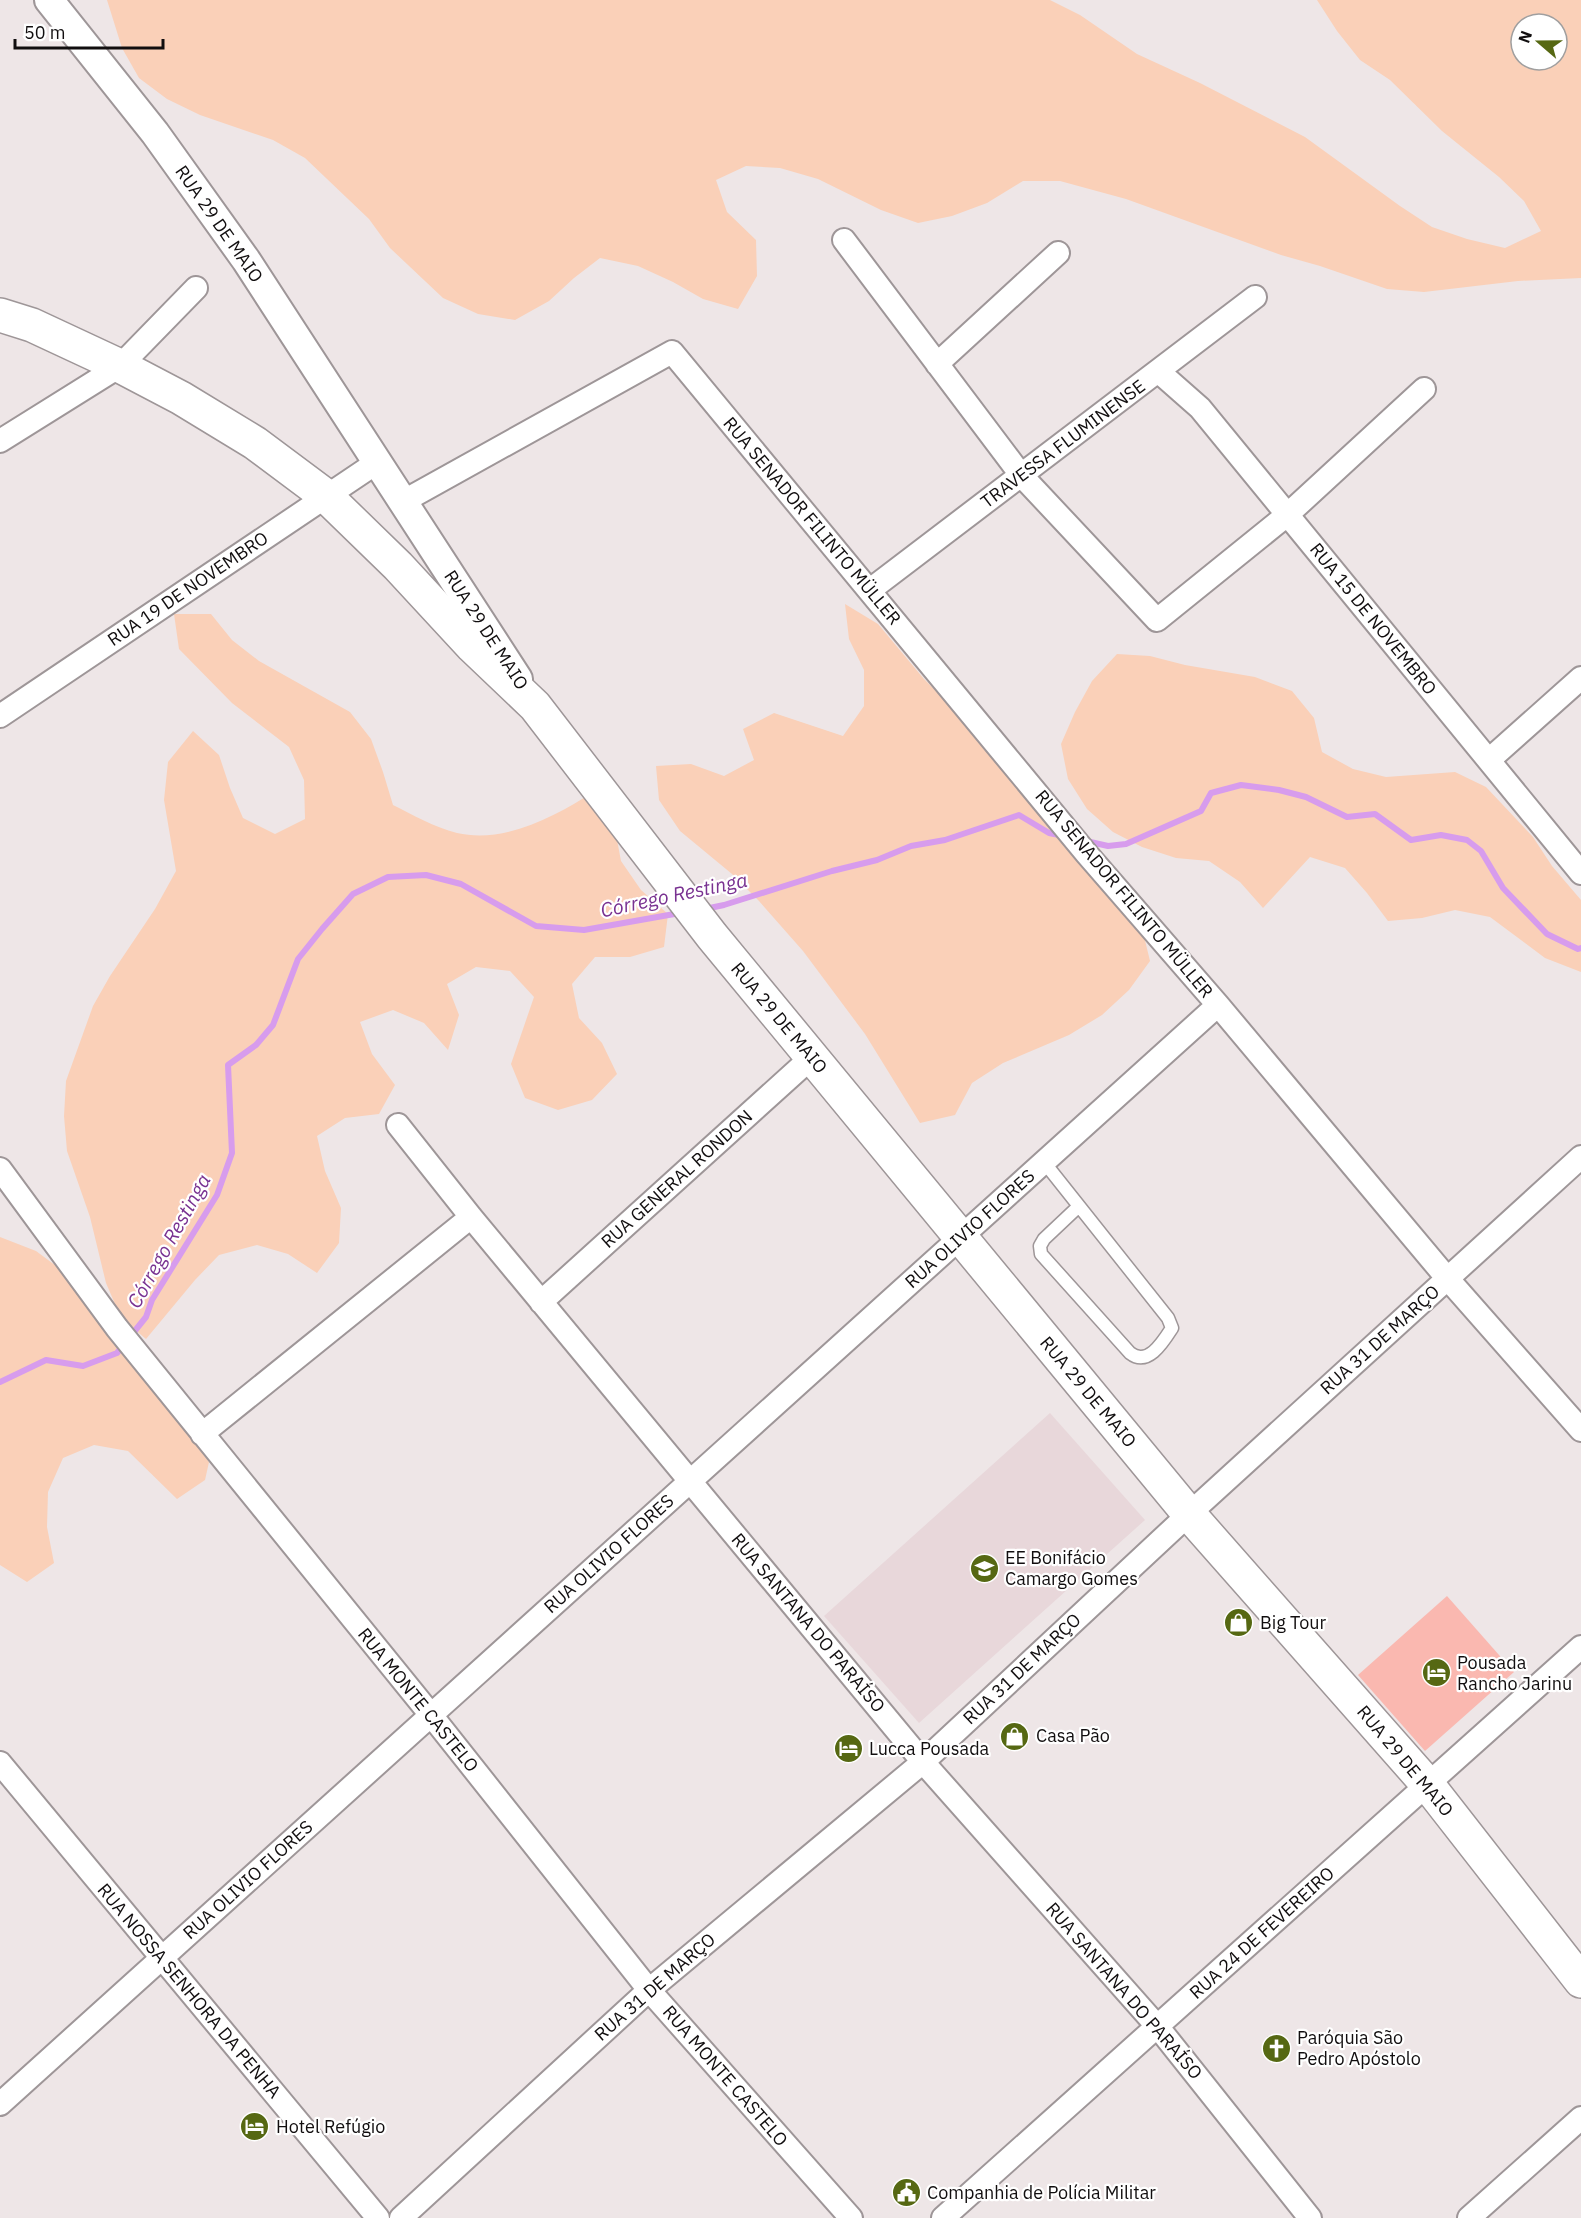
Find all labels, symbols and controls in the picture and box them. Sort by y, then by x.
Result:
scale bar [15,12,164,50]
north arrow [1509,12,1569,72]
text: 50 m [24,21,66,44]
text: N [1514,28,1536,46]
street label: RUA 29 DE MAIO [170,161,268,287]
street label: TRAVESSA FLUMINENSE [976,374,1150,513]
street label: RUA SENADOR FILINTO MÜLLER [718,412,906,630]
street label: RUA 19 DE NOVEMBRO [103,526,272,651]
street label: RUA 15 DE NOVEMBRO [1305,538,1442,699]
street label: RUA 29 DE MAIO [439,566,534,694]
street label: RUA SENADOR FILINTO MÜLLER [1030,785,1218,1003]
water label: Córrego Restinga [598,866,750,923]
street label: RUA 29 DE MAIO [726,957,832,1078]
street label: RUA GENERAL RONDON [596,1105,757,1253]
street label: RUA OLIVIO FLORES [900,1164,1039,1293]
water label: Córrego Restinga [120,1169,217,1313]
street label: RUA 31 DE MARÇO [1315,1280,1444,1399]
street label: RUA 29 DE MAIO [1035,1331,1141,1452]
street label: RUA OLIVIO FLORES [539,1489,678,1618]
street label: RUA SANTANA DO PARAÍSO [727,1528,890,1717]
place label: EE Bonifácio Camargo Gomes [1005,1546,1138,1590]
school or university icon: EE Bonifácio Camargo Gomes [968,1552,1000,1584]
shop icon: Big Tour [1223,1607,1255,1639]
street label: RUA 31 DE MARÇO [958,1608,1085,1729]
place label: Big Tour [1260,1611,1326,1634]
street label: RUA MONTE CASTELO [353,1623,484,1777]
place label: Pousada Rancho Jarinu [1457,1651,1572,1695]
hotel icon: Pousada Rancho Jarinu [1420,1657,1452,1689]
street label: RUA 29 DE MAIO [1352,1700,1458,1821]
shop icon: Casa Pão [999,1720,1031,1752]
place label: Casa Pão [1036,1724,1110,1747]
hotel icon: Lucca Pousada [832,1733,864,1765]
place label: Lucca Pousada [869,1737,990,1760]
street label: RUA OLIVIO FLORES [178,1815,317,1944]
street label: RUA 24 DE FEVEREIRO [1185,1862,1339,2004]
street label: RUA NOSSA SENHORA DA PENHA [93,1879,286,2103]
street label: RUA SANTANA DO PARAÍSO [1041,1897,1208,2084]
street label: RUA 31 DE MARÇO [589,1928,720,2045]
street label: RUA MONTE CASTELO [658,2001,793,2151]
place label: Paróquia São Pedro Apóstolo [1297,2026,1421,2070]
church icon: Paróquia São Pedro Apóstolo [1260,2032,1292,2064]
hotel icon: Hotel Refúgio [239,2111,271,2143]
place label: Hotel Refúgio [276,2115,385,2138]
public building icon: Companhia de Polícia Militar [890,2177,922,2209]
place label: Companhia de Polícia Militar [927,2181,1156,2204]

